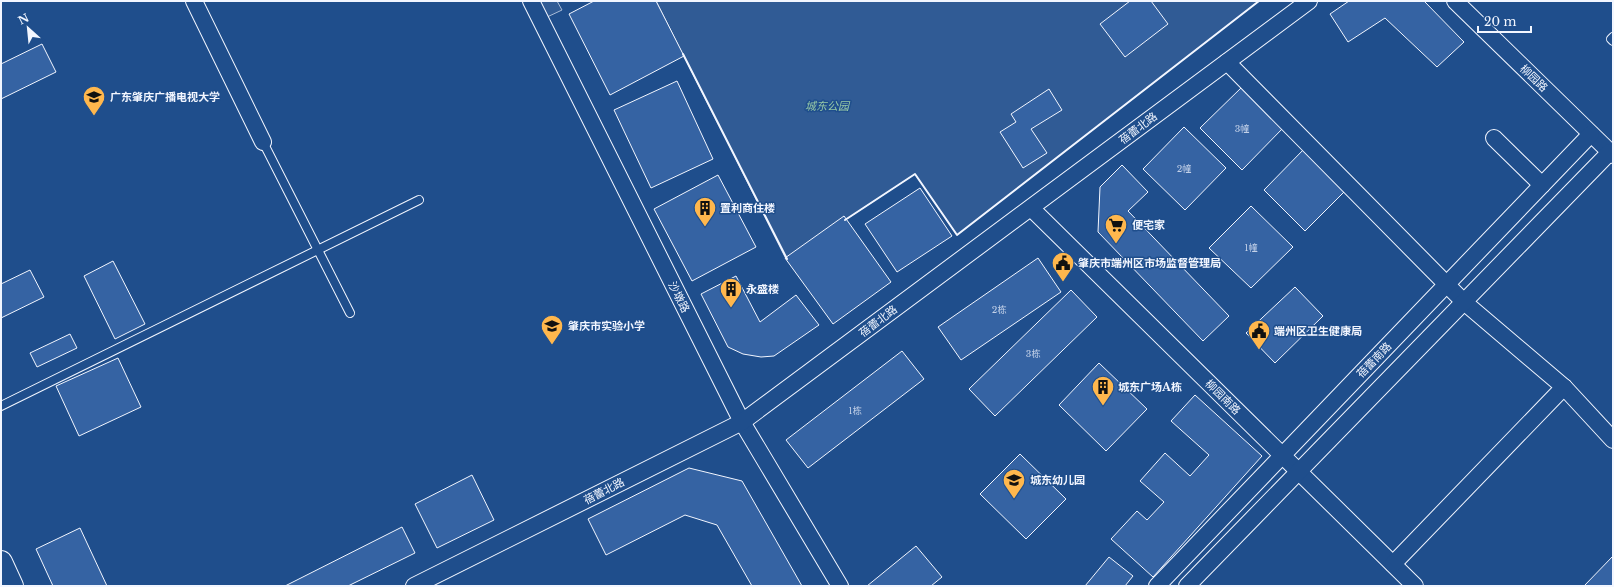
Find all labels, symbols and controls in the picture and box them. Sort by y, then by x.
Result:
north arrow [8,8,48,48]
scale bar [1478,8,1531,34]
text: N [16,10,32,28]
text: 20 m [1484,14,1516,29]
street label: 柳园路 [1517,62,1551,94]
school or university icon: 广东肇庆广播电视大学 [81,84,107,117]
place label: 广东肇庆广播电视大学 [110,90,220,104]
park label: 城东公园 [805,99,851,113]
street label: 蓓蕾北路 [1116,109,1160,147]
house number: 3幢 [1235,123,1249,134]
house number: 2幢 [1177,163,1191,174]
building icon: 置利商住楼 [692,195,718,228]
place label: 置利商住楼 [720,201,775,215]
supermarket icon: 便宅家 [1103,212,1129,245]
place label: 便宅家 [1132,218,1165,232]
house number: 1幢 [1244,242,1258,253]
public building icon: 肇庆市端州区市场监督管理局 [1050,250,1076,283]
place label: 肇庆市端州区市场监督管理局 [1078,256,1221,270]
building icon: 永盛楼 [718,276,744,309]
street label: 沙墩路 [665,279,693,315]
place label: 永盛楼 [746,282,779,296]
street label: 蓓蕾北路 [856,302,900,340]
house number: 2栋 [992,304,1006,315]
school or university icon: 肇庆市实验小学 [539,313,565,346]
public building icon: 端州区卫生健康局 [1246,318,1272,351]
place label: 肇庆市实验小学 [568,319,645,333]
place label: 端州区卫生健康局 [1274,324,1362,338]
street label: 蓓蕾南路 [1354,339,1394,381]
house number: 3栋 [1026,348,1040,359]
building icon: 城东广场A栋 [1090,374,1116,407]
street label: 柳园南路 [1202,376,1244,418]
place label: 城东广场A栋 [1118,380,1182,394]
house number: 1栋 [848,405,862,416]
school or university icon: 城东幼儿园 [1001,467,1027,500]
place label: 城东幼儿园 [1030,473,1085,487]
street label: 蓓蕾北路 [581,475,627,507]

